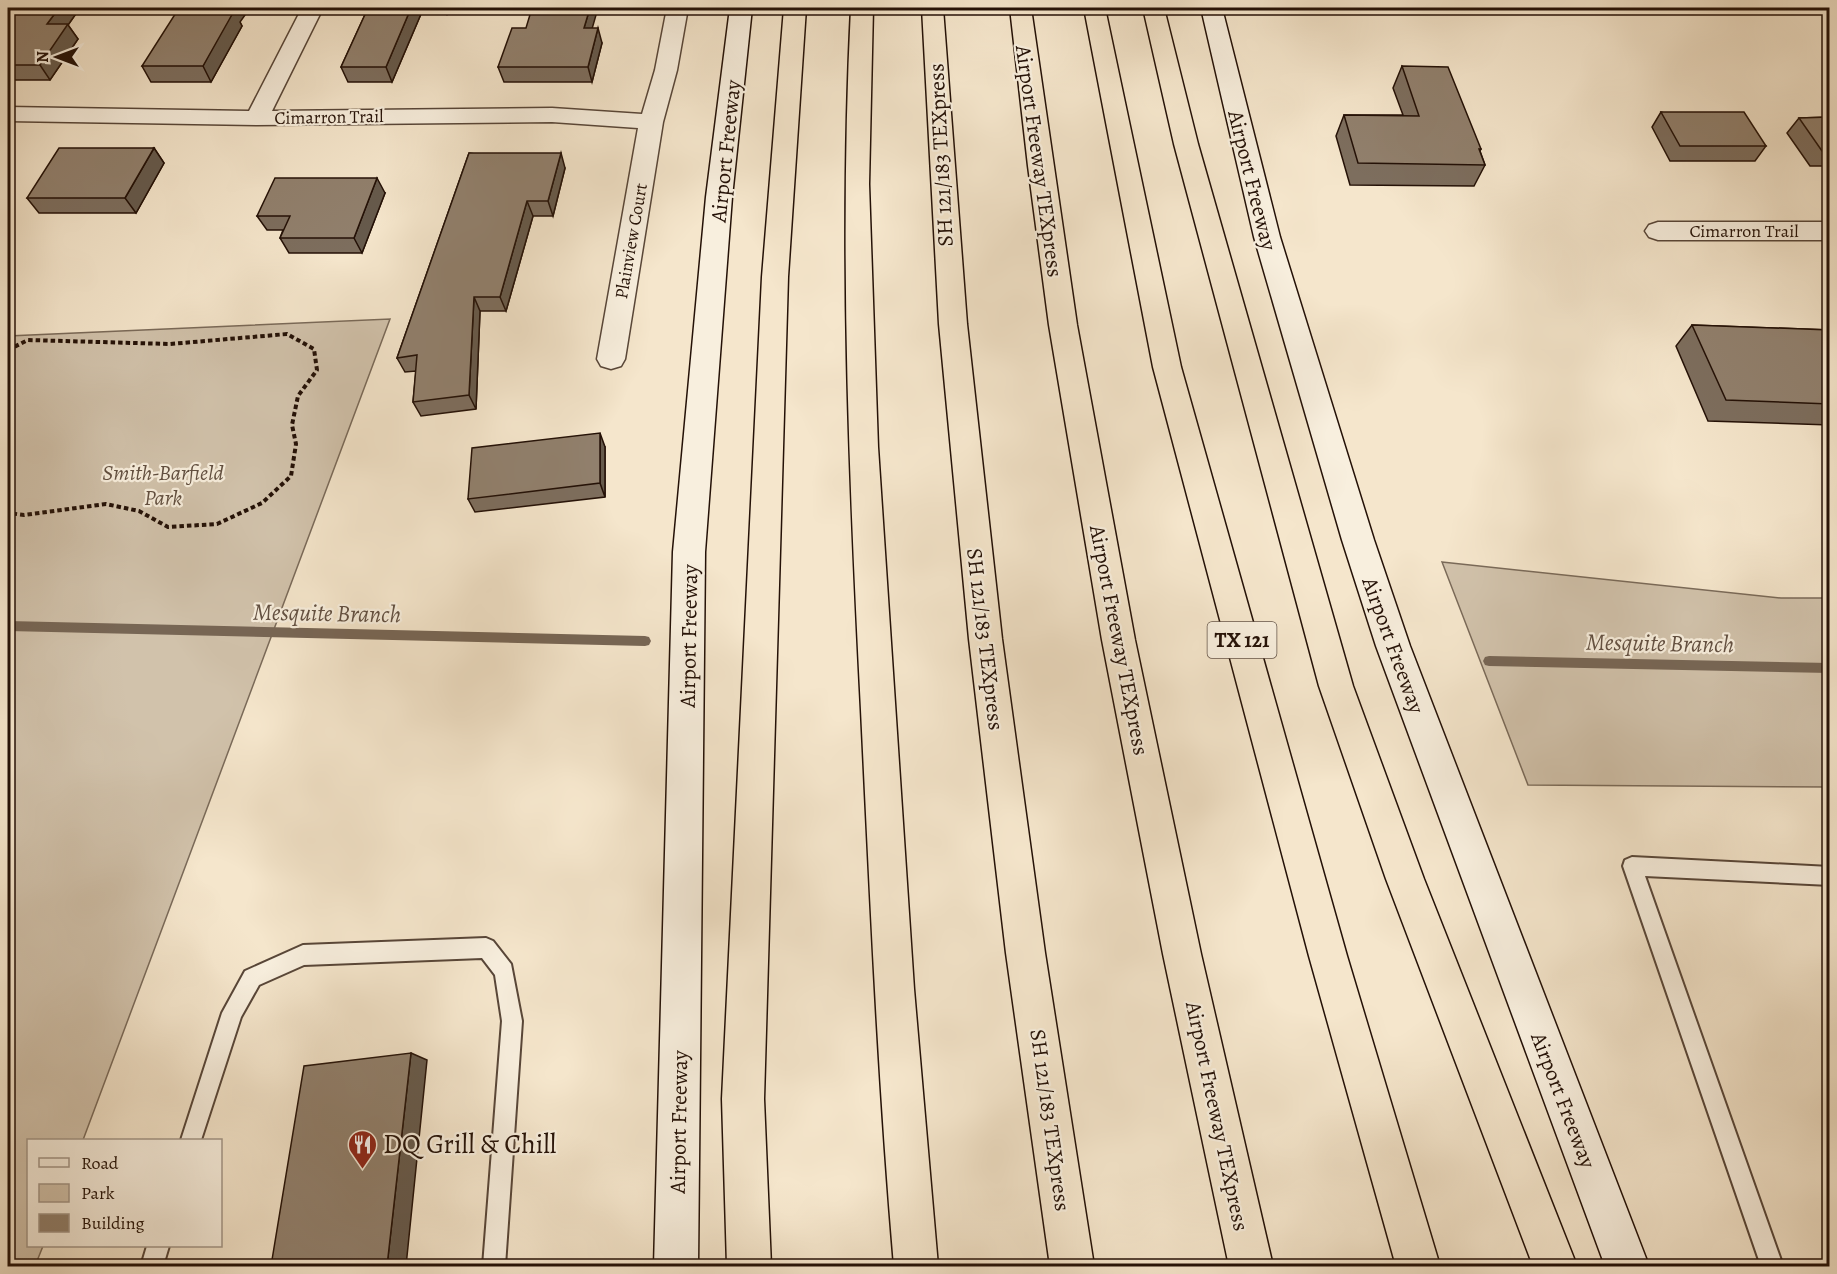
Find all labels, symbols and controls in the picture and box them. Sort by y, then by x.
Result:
north arrow [27,27,87,87]
street label: Airport Freeway TEXpress [1008,42,1070,279]
text: N [32,51,54,63]
street label: SH 121/183 TEXpress [921,63,961,247]
street label: Airport Freeway [703,78,748,225]
street label: Cimarron Trail [274,104,384,130]
street label: Airport Freeway [1220,106,1284,254]
street label: Plainview Court [609,181,653,301]
street label: Cimarron Trail [1689,219,1799,243]
park label: Smith-Barfield Park [102,458,224,513]
street label: Airport Freeway TEXpress [1082,522,1156,758]
street label: SH 121/183 TEXpress [959,546,1011,732]
street label: Airport Freeway [673,564,705,709]
street label: Airport Freeway [1354,572,1432,718]
water label: Mesquite Branch [253,596,401,630]
road number: TX 121 [1208,622,1276,658]
water label: Mesquite Branch [1586,626,1734,660]
street label: Airport Freeway TEXpress [1178,998,1256,1234]
street label: SH 121/183 TEXpress [1022,1027,1078,1213]
street label: Airport Freeway [1523,1027,1603,1173]
street label: Airport Freeway [663,1050,695,1195]
place label: DQ Grill & Chill [383,1126,557,1162]
restaurant icon: DQ Grill & Chill [346,1128,378,1170]
legend [27,1139,222,1247]
text: Road [81,1151,119,1175]
text: Park [81,1181,115,1205]
text: Building [81,1211,145,1235]

